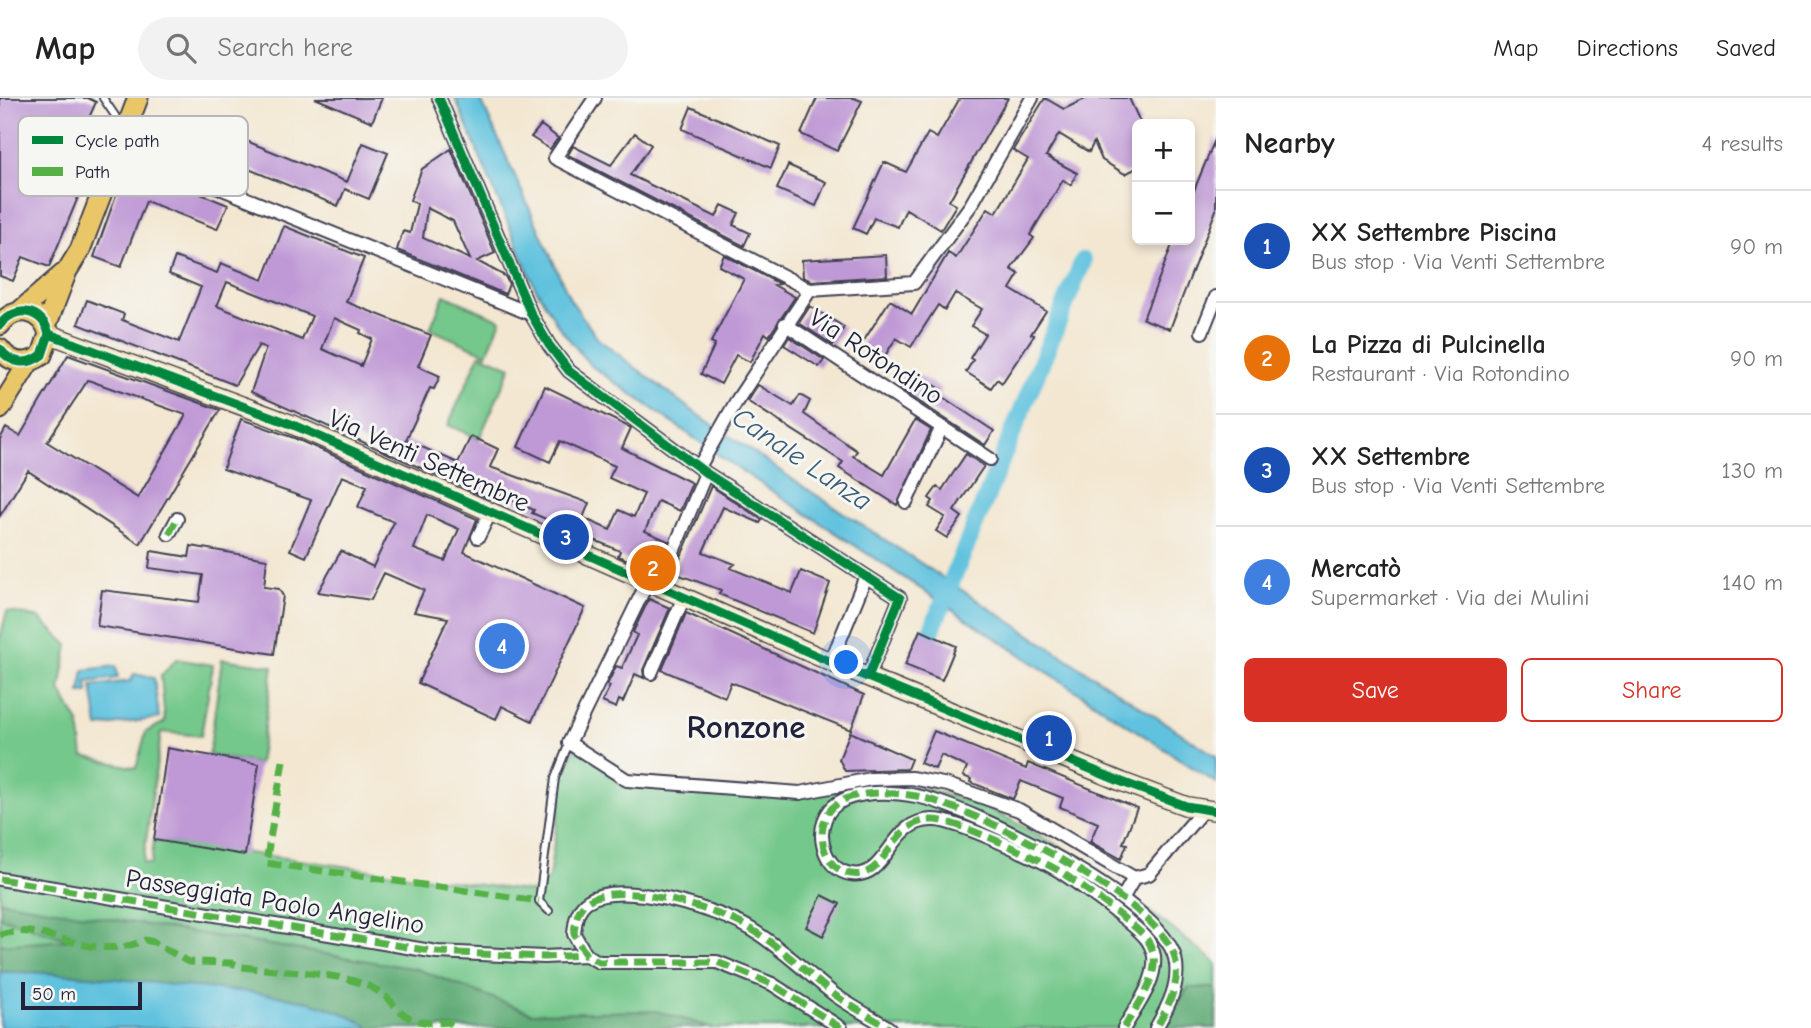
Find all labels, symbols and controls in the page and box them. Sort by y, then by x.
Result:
search box [138,17,628,80]
text: Map [35,29,96,67]
icon: search [162,29,200,67]
text: Search here [218,33,353,63]
text: Map [1493,34,1539,62]
text: Directions [1577,34,1678,62]
text: Saved [1716,34,1776,62]
legend [18,116,248,196]
map controls [1132,119,1195,245]
button: + [1132,119,1195,182]
text: Nearby [1244,126,1335,161]
text: Cycle path [75,130,160,152]
text: 4 results [1701,130,1783,157]
text: Path [75,161,110,183]
button: − [1132,182,1195,245]
text: XX Settembre Piscina [1311,218,1557,248]
text: 1 [1262,233,1272,260]
text: 90 m [1730,233,1783,260]
text: Bus stop · Via Venti Settembre [1311,248,1605,275]
street label: Via Rotondino [804,303,948,411]
text: La Pizza di Pulcinella [1311,330,1546,360]
text: 2 [1261,345,1273,372]
text: 90 m [1730,345,1783,372]
text: Restaurant · Via Rotondino [1311,360,1570,387]
water label: Canale Lanza [726,401,878,517]
street label: Via Venti Settembre [324,403,534,519]
text: XX Settembre [1311,442,1470,472]
text: 3 [1261,457,1273,484]
text: 130 m [1722,457,1783,484]
text: Bus stop · Via Venti Settembre [1311,472,1605,499]
pin: 3 [543,511,589,563]
pin: 2 [630,542,676,594]
text: Mercatò [1311,554,1401,584]
text: 4 [1262,569,1272,596]
text: 140 m [1722,569,1783,596]
text: Supermarket · Via dei Mulini [1311,584,1589,611]
pin: 4 [479,620,525,672]
your location [829,645,863,679]
button: Save [1244,658,1507,722]
button: Share [1521,658,1783,722]
district label: Ronzone [687,708,805,746]
pin: 1 [1026,712,1072,764]
street label: Passeggiata Paolo Angelino [124,864,426,940]
scale bar [21,979,142,1011]
text: 50 m [32,983,76,1005]

